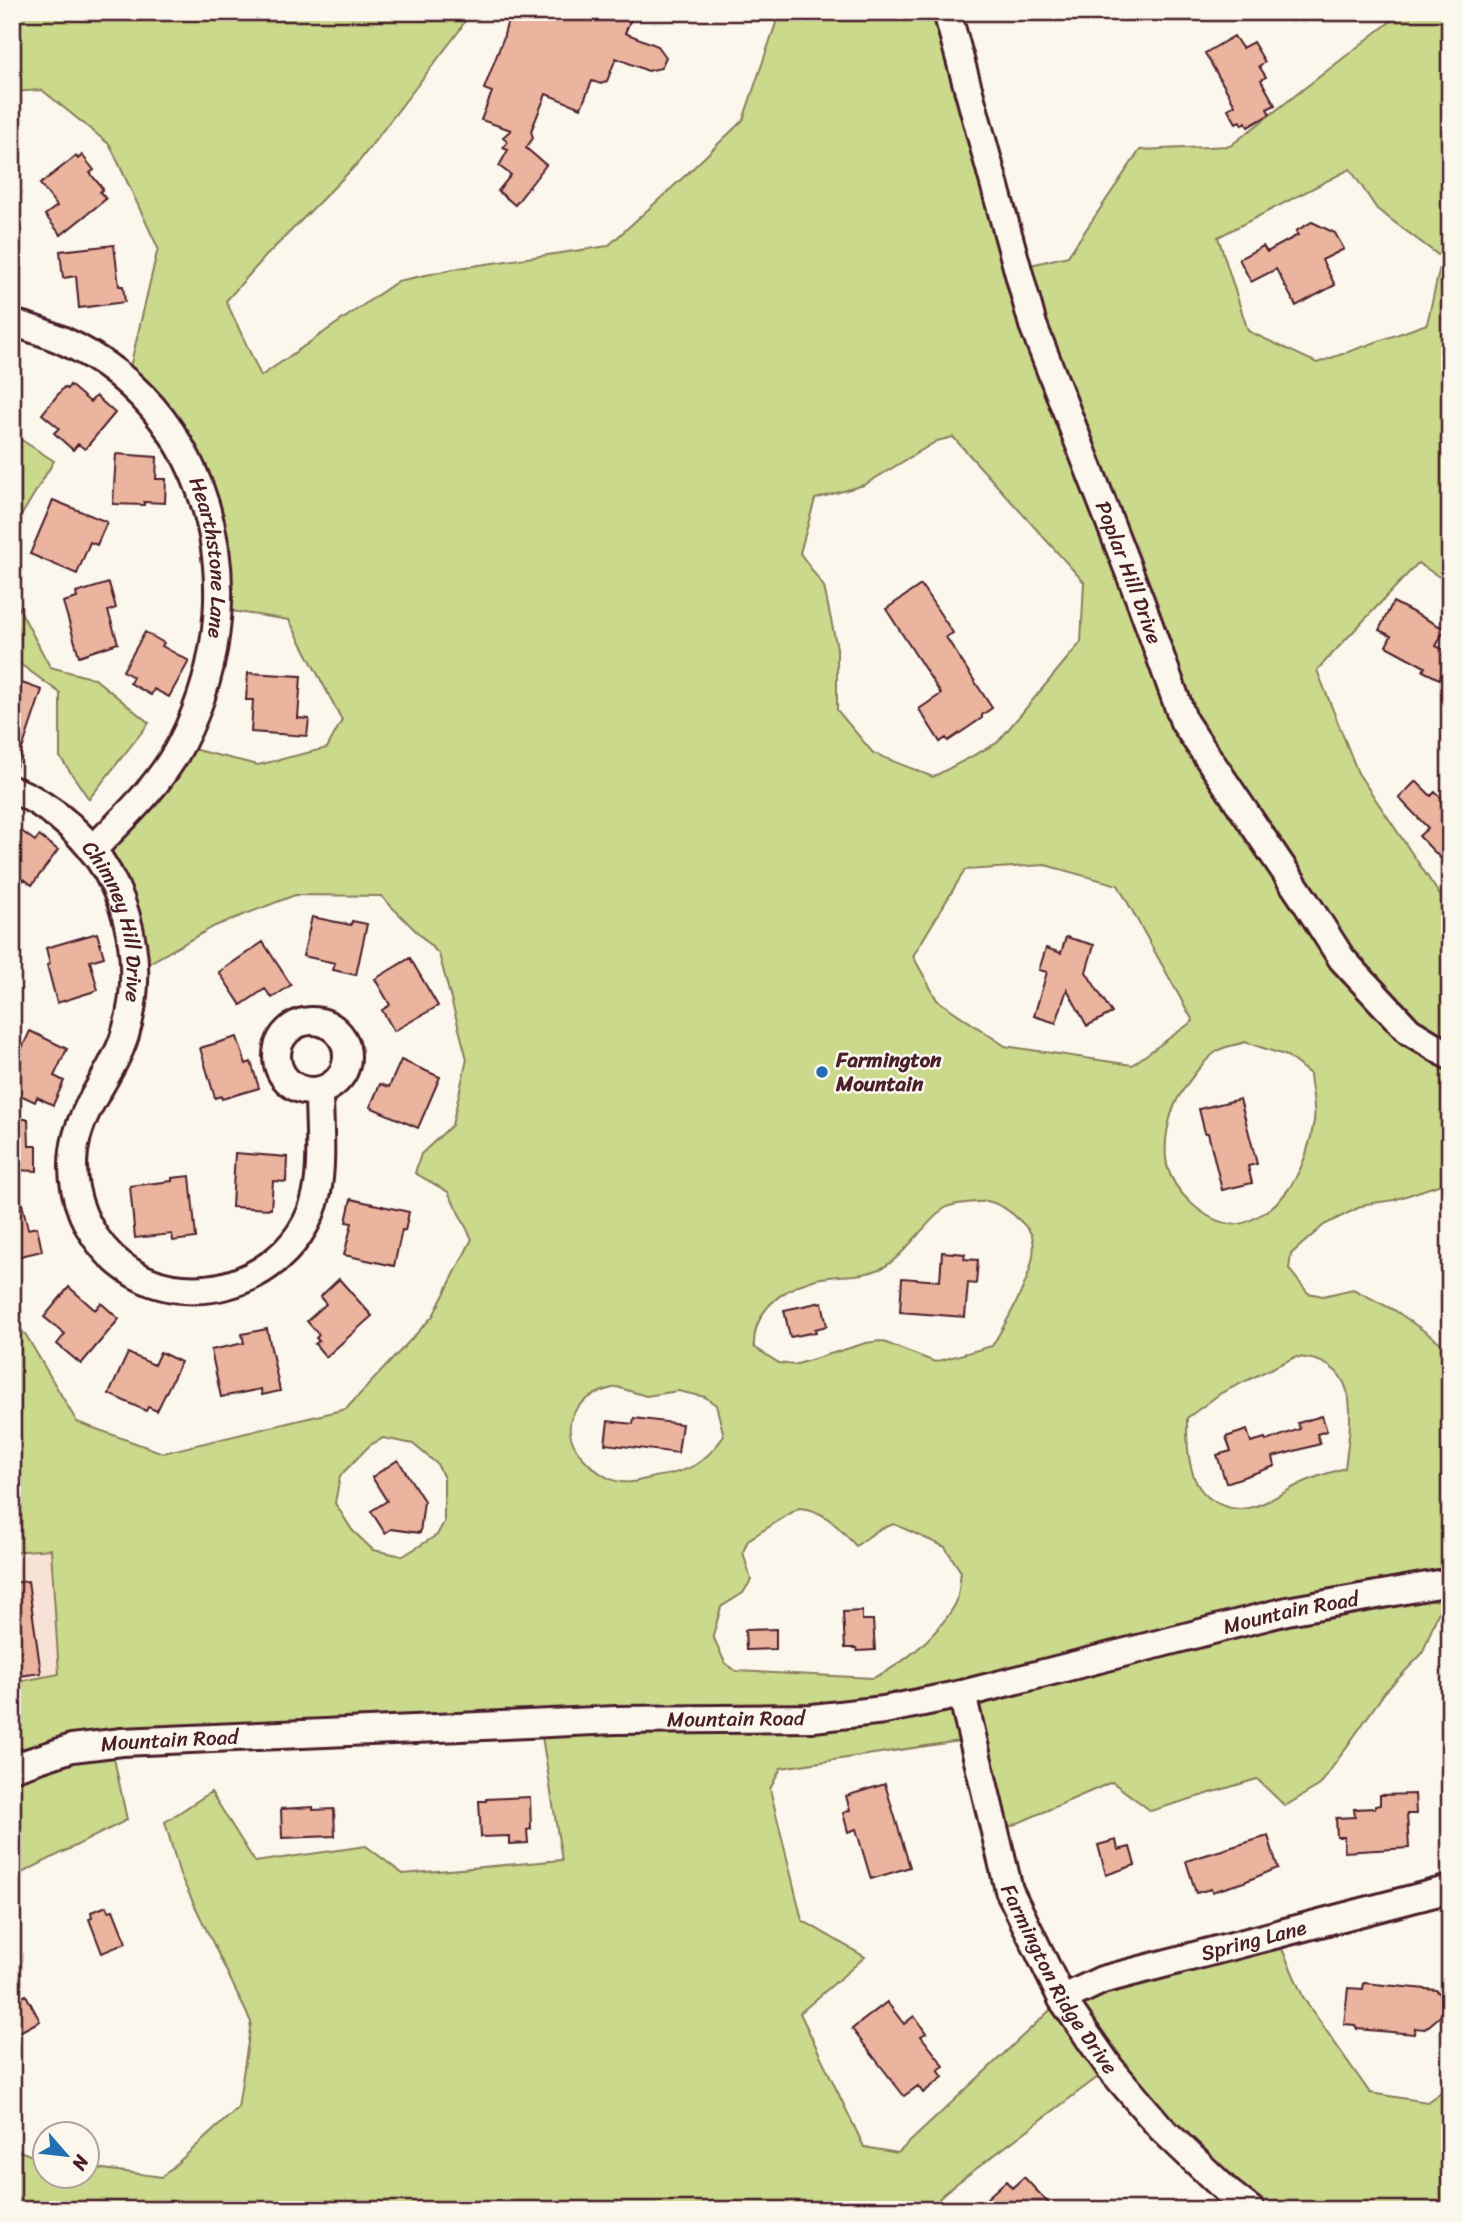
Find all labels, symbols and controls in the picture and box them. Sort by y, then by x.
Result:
street label: Hearthstone Lane [178,471,237,641]
street label: Poplar Hill Drive [1084,495,1173,650]
street label: Chimney Hill Drive [72,831,153,1005]
place label: Farmington Mountain [835,1041,942,1103]
marker: Farmington Mountain [814,1064,830,1080]
street label: Mountain Road [1219,1579,1363,1646]
street label: Mountain Road [667,1699,807,1738]
street label: Mountain Road [98,1718,241,1763]
street label: Farmington Ridge Drive [990,1877,1128,2083]
street label: Spring Lane [1197,1908,1311,1972]
north arrow [32,2120,102,2190]
text: N [63,2148,99,2177]

